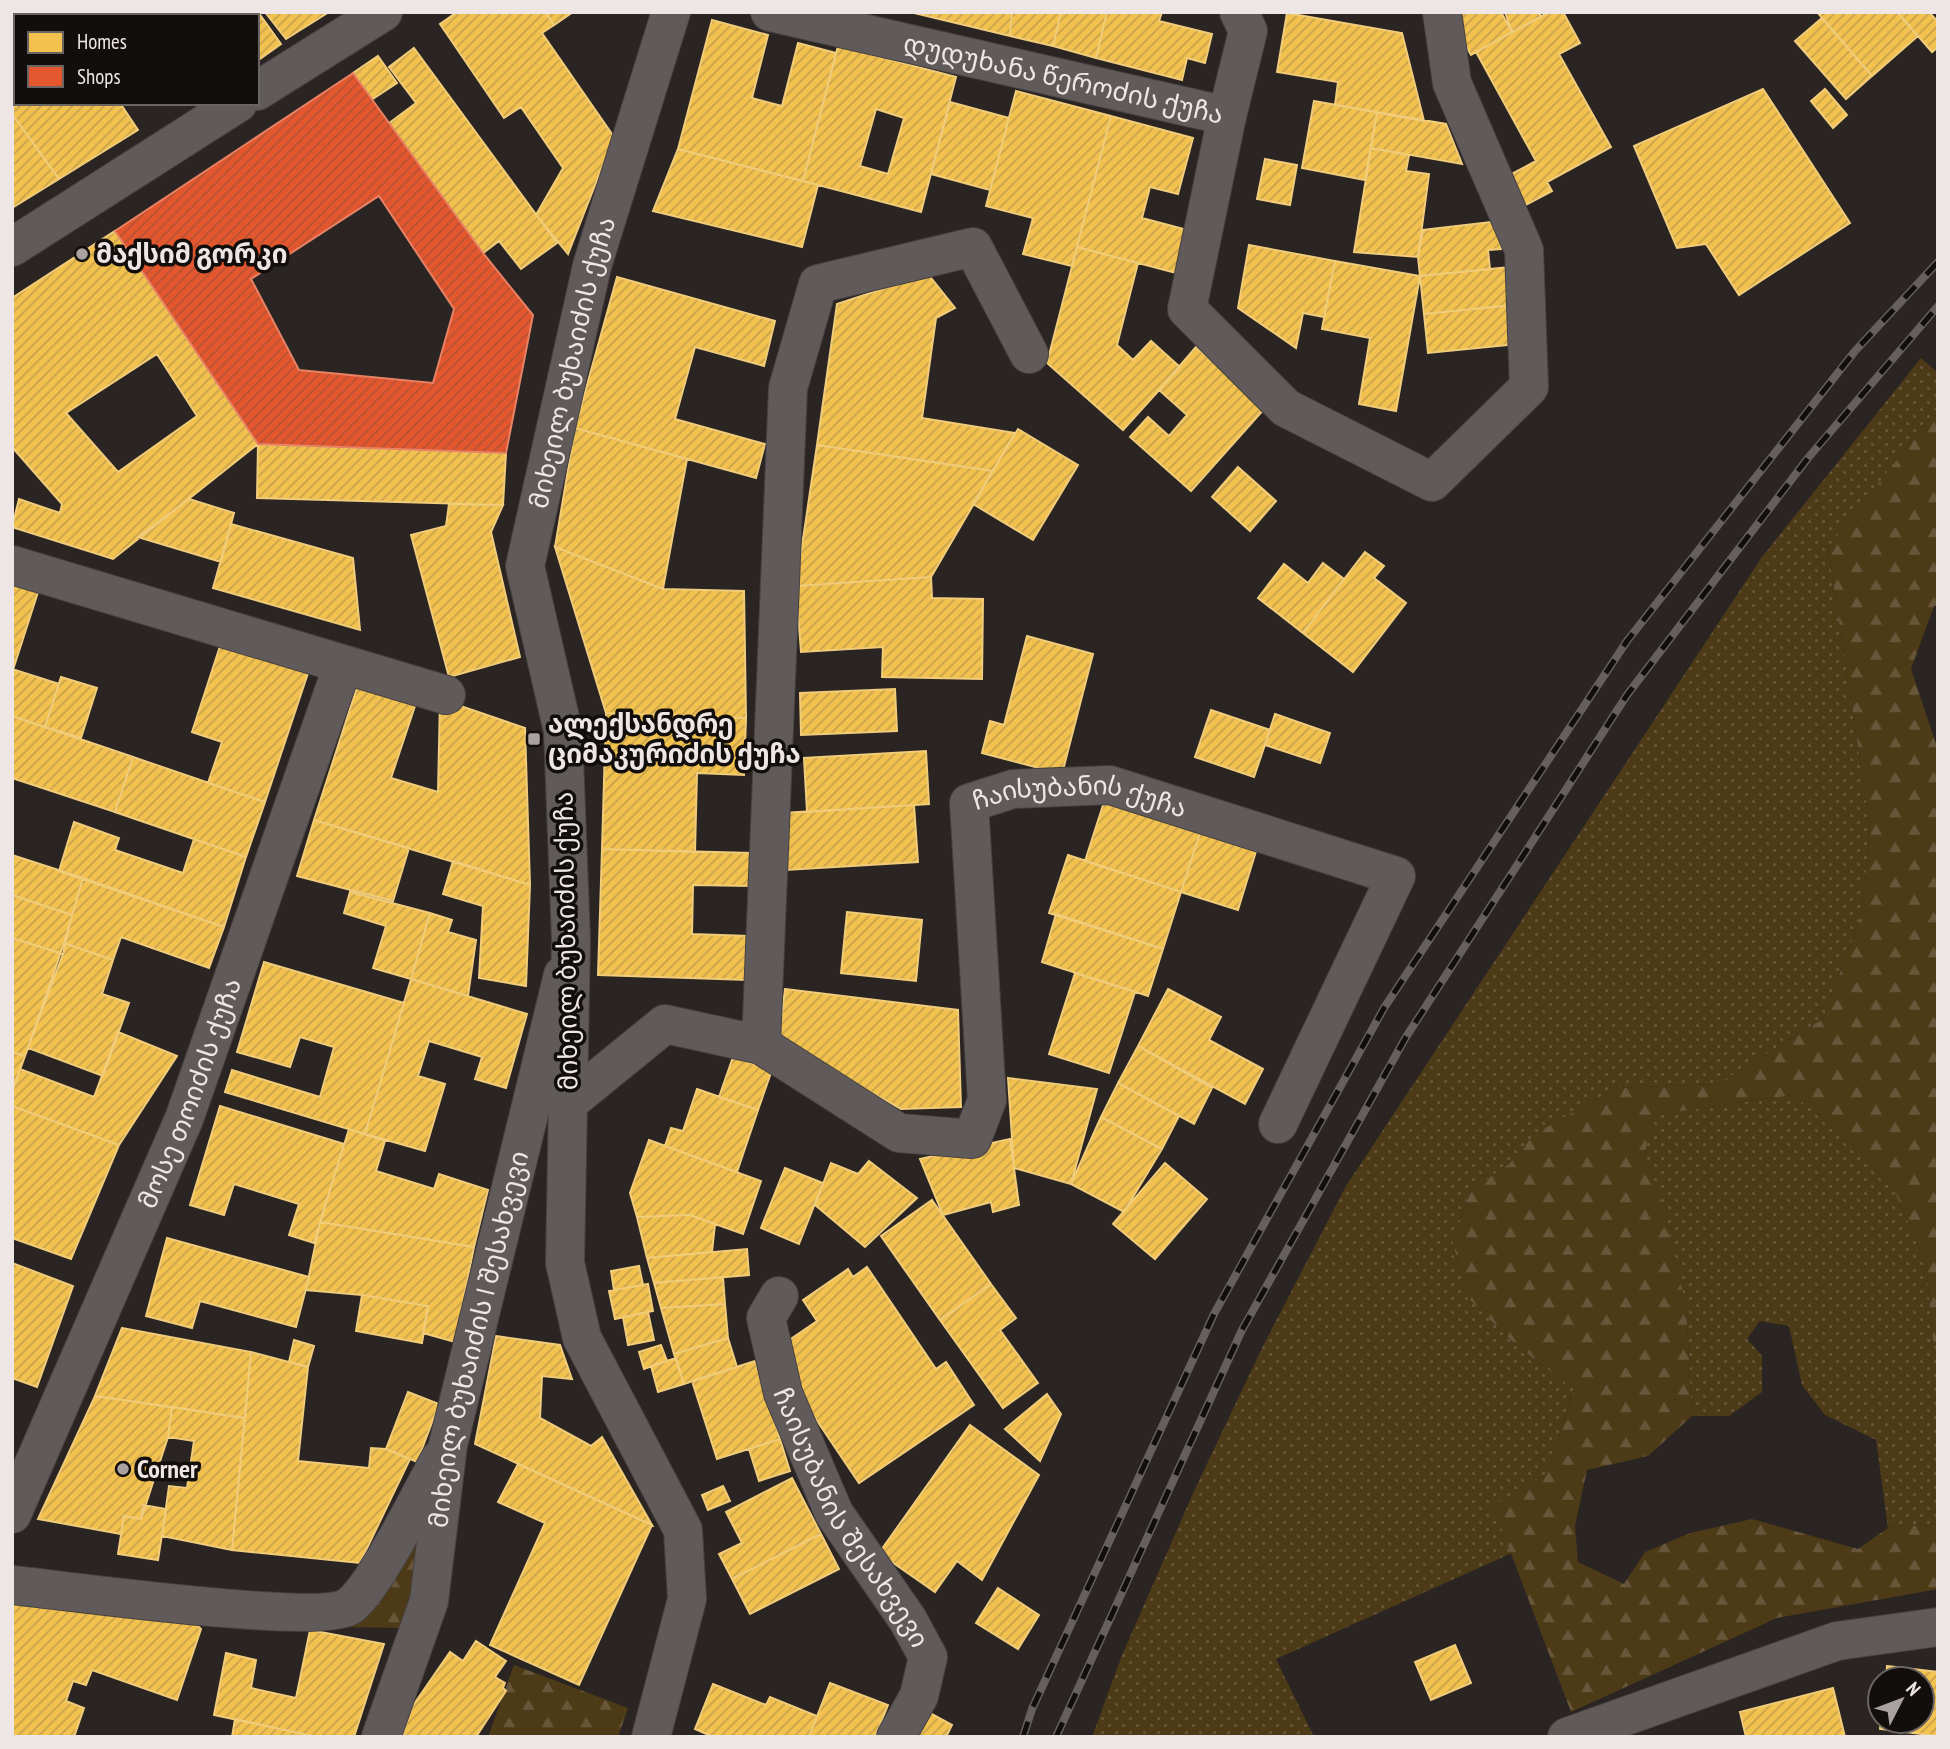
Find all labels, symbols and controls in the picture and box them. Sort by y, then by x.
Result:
legend [14,14,259,105]
street label: დუდუხანა წეროძის ქუჩა [901,26,1227,131]
text: Homes [77,28,127,55]
text: Shops [77,63,121,90]
street label: მიხეილ ბუხაიძის ქუჩა [521,212,622,511]
place label: მაქსიმ გორკი [96,237,287,270]
marker: მაქსიმ გორკი [74,246,90,262]
place label: ალექსანდრე ციმაკურიძის ქუჩა [548,707,801,770]
marker: ალექსანდრე ციმაკურიძის ქუჩა [526,731,542,747]
street label: ჩაისუბანის ქუჩა [968,768,1191,824]
street label: მიხეილ ბუხაიძის ქუჩა [546,791,585,1091]
street label: მოსე თოიძის ქუჩა [130,973,248,1213]
street label: მიხეილ ბუხაიძის I შესახვევი [421,1147,535,1529]
street label: ჩაისუბანის შესახვევი [767,1382,937,1653]
place label: Corner [137,1452,198,1485]
marker: Corner [115,1461,131,1477]
north arrow [1866,1665,1936,1735]
text: N [1901,1677,1926,1700]

